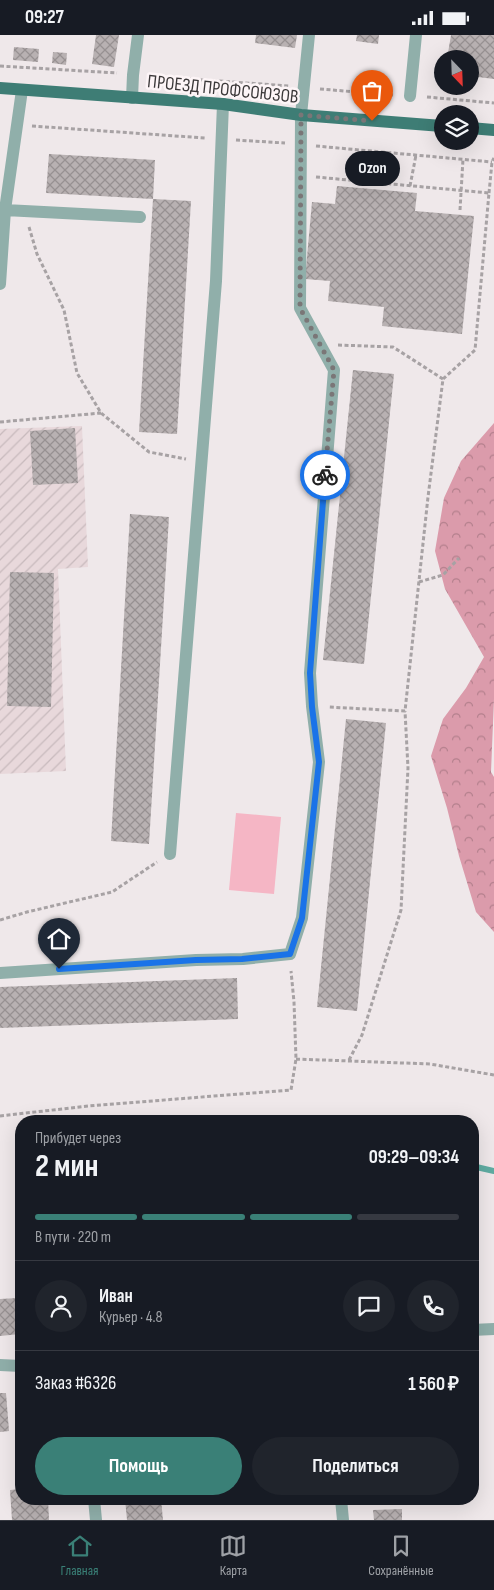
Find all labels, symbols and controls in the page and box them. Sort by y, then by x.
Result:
text: 09:27 [25,6,64,29]
north arrow [434,50,479,95]
map controls [434,50,479,150]
street label: ПРОЕЗД ПРОФСОЮЗОВ [146,70,299,109]
pin [351,70,393,121]
icon: bag [358,77,386,105]
button: layers [434,105,479,150]
callout: Ozon [344,151,400,186]
text: Ozon [358,159,387,178]
courier [300,450,350,500]
icon: bike [311,461,339,489]
pin [38,918,80,969]
icon: home [45,925,73,953]
text: Прибудет через [35,1129,121,1148]
text: 09:29–09:34 [369,1146,459,1169]
text: 2 мин [35,1147,99,1186]
text: В пути · 220 m [35,1228,111,1247]
button: person [35,1280,87,1332]
button: chat [343,1280,395,1332]
button: phone [407,1280,459,1332]
text: Иван [99,1285,133,1308]
text: Курьер · 4.8 [99,1308,163,1327]
text: Заказ #6326 [35,1372,116,1395]
text: 1 560 ₽ [408,1373,459,1396]
button: Помощь [35,1437,242,1495]
button: Поделиться [252,1437,459,1495]
tab: Главная [60,1532,99,1579]
tab: Карта [219,1532,247,1579]
tab: Сохранённые [368,1532,434,1579]

